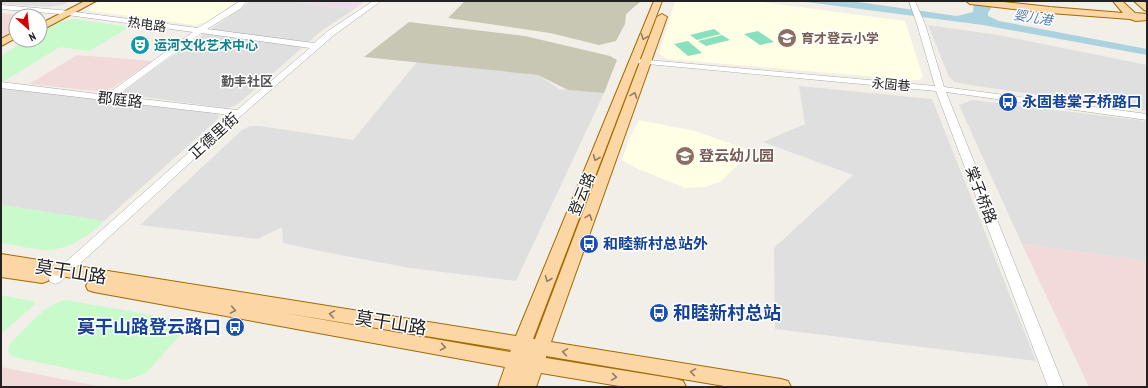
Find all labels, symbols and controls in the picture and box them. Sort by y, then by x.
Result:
water label: 婴儿港 [1012,6,1055,29]
north arrow [8,8,48,48]
street label: 热电路 [126,13,167,36]
school or university icon: 育才登云小学 [776,27,798,49]
text: N [27,29,38,45]
place label: 育才登云小学 [801,30,879,47]
theatre icon: 运河文化艺术中心 [129,34,151,56]
one-way arrow [641,34,649,41]
place label: 运河文化艺术中心 [154,37,258,54]
district label: 勤丰社区 [221,73,273,90]
street label: 永固巷 [871,74,911,95]
street label: 郡庭路 [97,88,143,111]
one-way arrow [630,91,638,98]
bus stop icon: 永固巷棠子桥路口 [997,91,1019,113]
place label: 永固巷棠子桥路口 [1022,92,1142,111]
street label: 正德里街 [185,108,242,163]
school or university icon: 登云幼儿园 [674,145,696,167]
place label: 登云幼儿园 [699,146,774,165]
one-way arrow [593,155,601,162]
street label: 棠子桥路 [962,163,1001,226]
street label: 登云路 [564,169,599,218]
one-way arrow [585,213,593,220]
bus stop icon: 和睦新村总站外 [578,233,600,255]
place label: 和睦新村总站外 [603,234,708,253]
street label: 莫干山路 [34,255,108,288]
one-way arrow [545,274,553,282]
place label: 和睦新村总站 [673,301,781,324]
bus stop icon: 和睦新村总站 [648,302,670,324]
one-way arrow [230,305,236,314]
street label: 莫干山路 [354,306,428,339]
one-way arrow [328,310,335,319]
place label: 莫干山路登云路口 [77,315,221,338]
bus stop icon: 莫干山路登云路口 [224,316,246,338]
one-way arrow [440,342,447,351]
one-way arrow [562,348,568,357]
one-way arrow [690,368,696,377]
one-way arrow [611,372,617,381]

